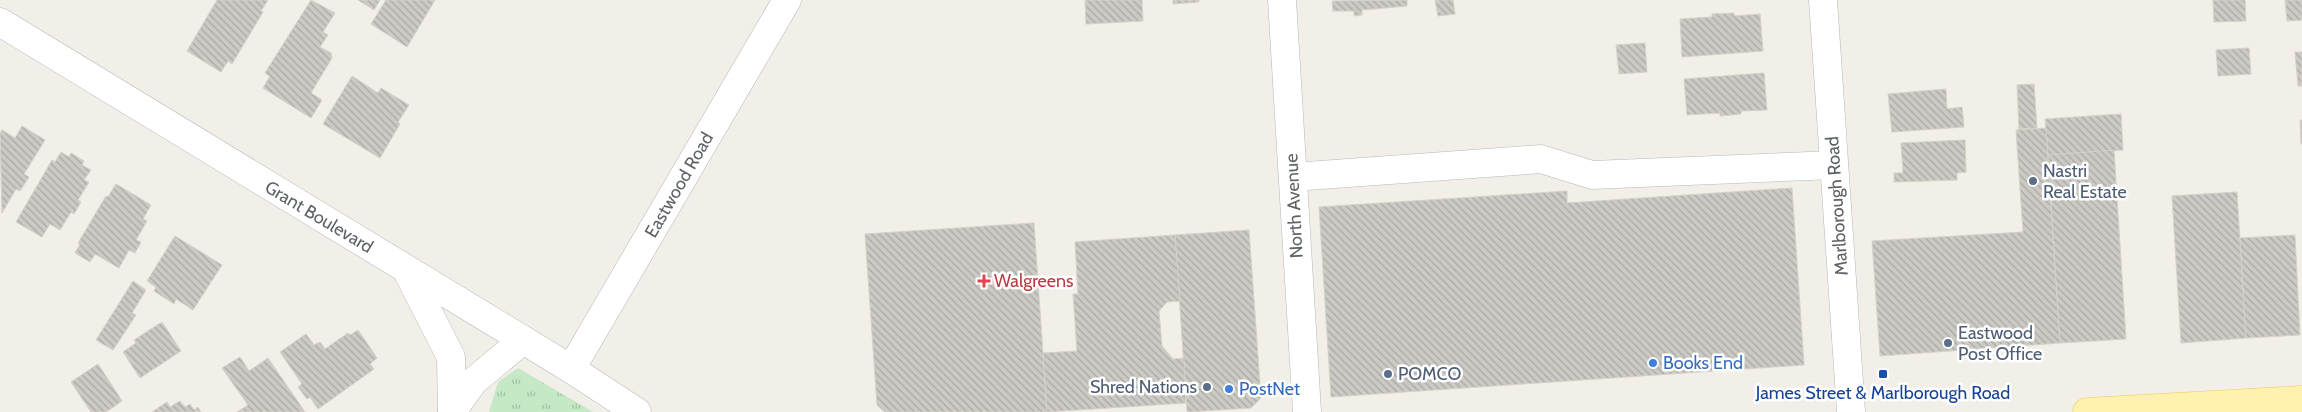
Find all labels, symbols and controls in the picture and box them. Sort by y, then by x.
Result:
street label: Eastwood Road [640,128,718,242]
street label: Marlborough Road [1821,136,1853,276]
street label: North Avenue [1280,153,1308,259]
place label: Nastri Real Estate [2043,160,2127,203]
marker: Nastri Real Estate [2027,175,2039,187]
street label: Grant Boulevard [261,176,377,258]
place label: Walgreens [994,270,1074,292]
marker: Walgreens [978,275,990,287]
place label: Eastwood Post Office [1958,322,2042,365]
marker: Eastwood Post Office [1942,337,1954,349]
place label: Books End [1663,352,1743,374]
marker: Books End [1647,357,1659,369]
place label: POMCO [1398,363,1461,385]
marker: POMCO [1382,368,1394,380]
marker: James Street & Marlborough Road [1877,368,1889,380]
place label: Shred Nations [1090,376,1197,398]
place label: PostNet [1239,378,1300,400]
marker: Shred Nations [1201,381,1213,393]
place label: James Street & Marlborough Road [1755,382,2010,404]
marker: PostNet [1223,383,1235,395]

